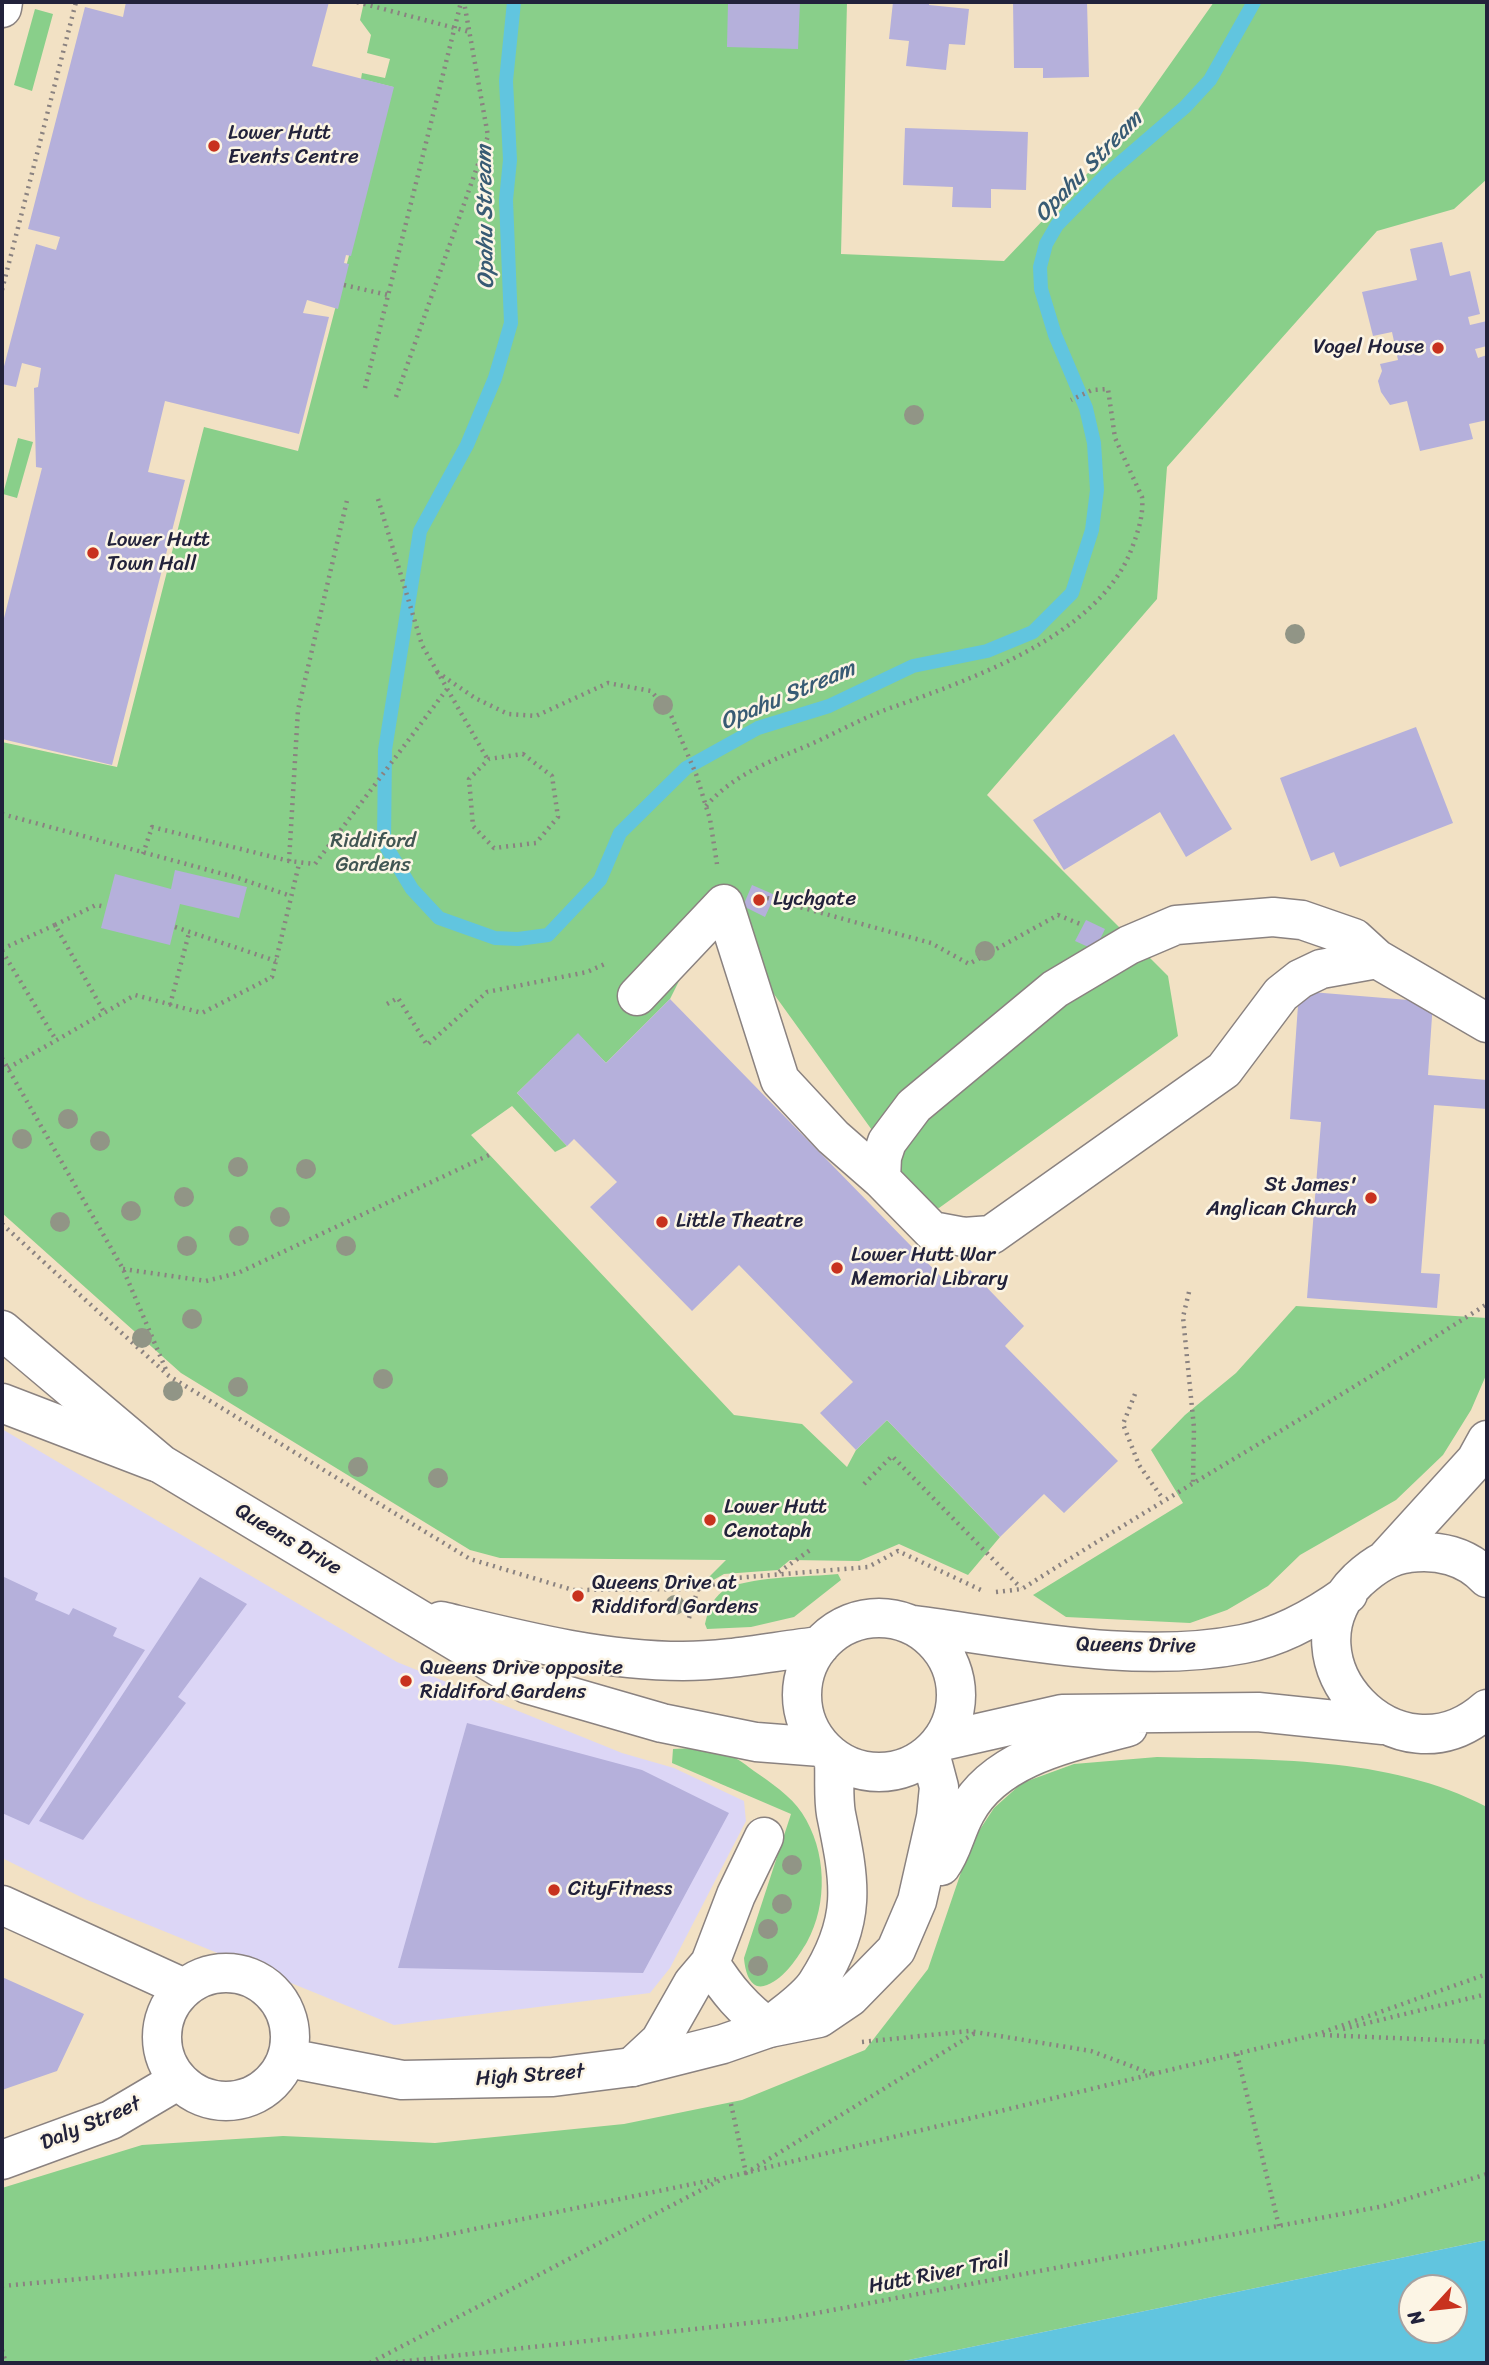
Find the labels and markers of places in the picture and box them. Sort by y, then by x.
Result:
place label: Lower Hutt Events Centre [228,121,359,171]
marker: Lower Hutt Events Centre [206,138,222,154]
place label: Vogel House [1313,335,1424,361]
marker: Vogel House [1430,340,1446,356]
place label: Lower Hutt Town Hall [107,528,210,578]
marker: Lower Hutt Town Hall [85,545,101,561]
place label: Lychgate [773,887,856,913]
marker: Lychgate [751,892,767,908]
place label: St James' Anglican Church [1206,1173,1357,1223]
marker: St James' Anglican Church [1363,1190,1379,1206]
place label: Little Theatre [676,1209,803,1235]
marker: Little Theatre [654,1214,670,1230]
place label: Lower Hutt War Memorial Library [851,1243,1008,1293]
marker: Lower Hutt War Memorial Library [829,1260,845,1276]
place label: Lower Hutt Cenotaph [724,1495,827,1545]
marker: Lower Hutt Cenotaph [702,1512,718,1528]
place label: Queens Drive at Riddiford Gardens [592,1571,758,1621]
marker: Queens Drive at Riddiford Gardens [570,1588,586,1604]
place label: Queens Drive opposite Riddiford Gardens [420,1656,623,1706]
marker: Queens Drive opposite Riddiford Gardens [398,1673,414,1689]
place label: CityFitness [568,1877,672,1903]
marker: CityFitness [546,1882,562,1898]

